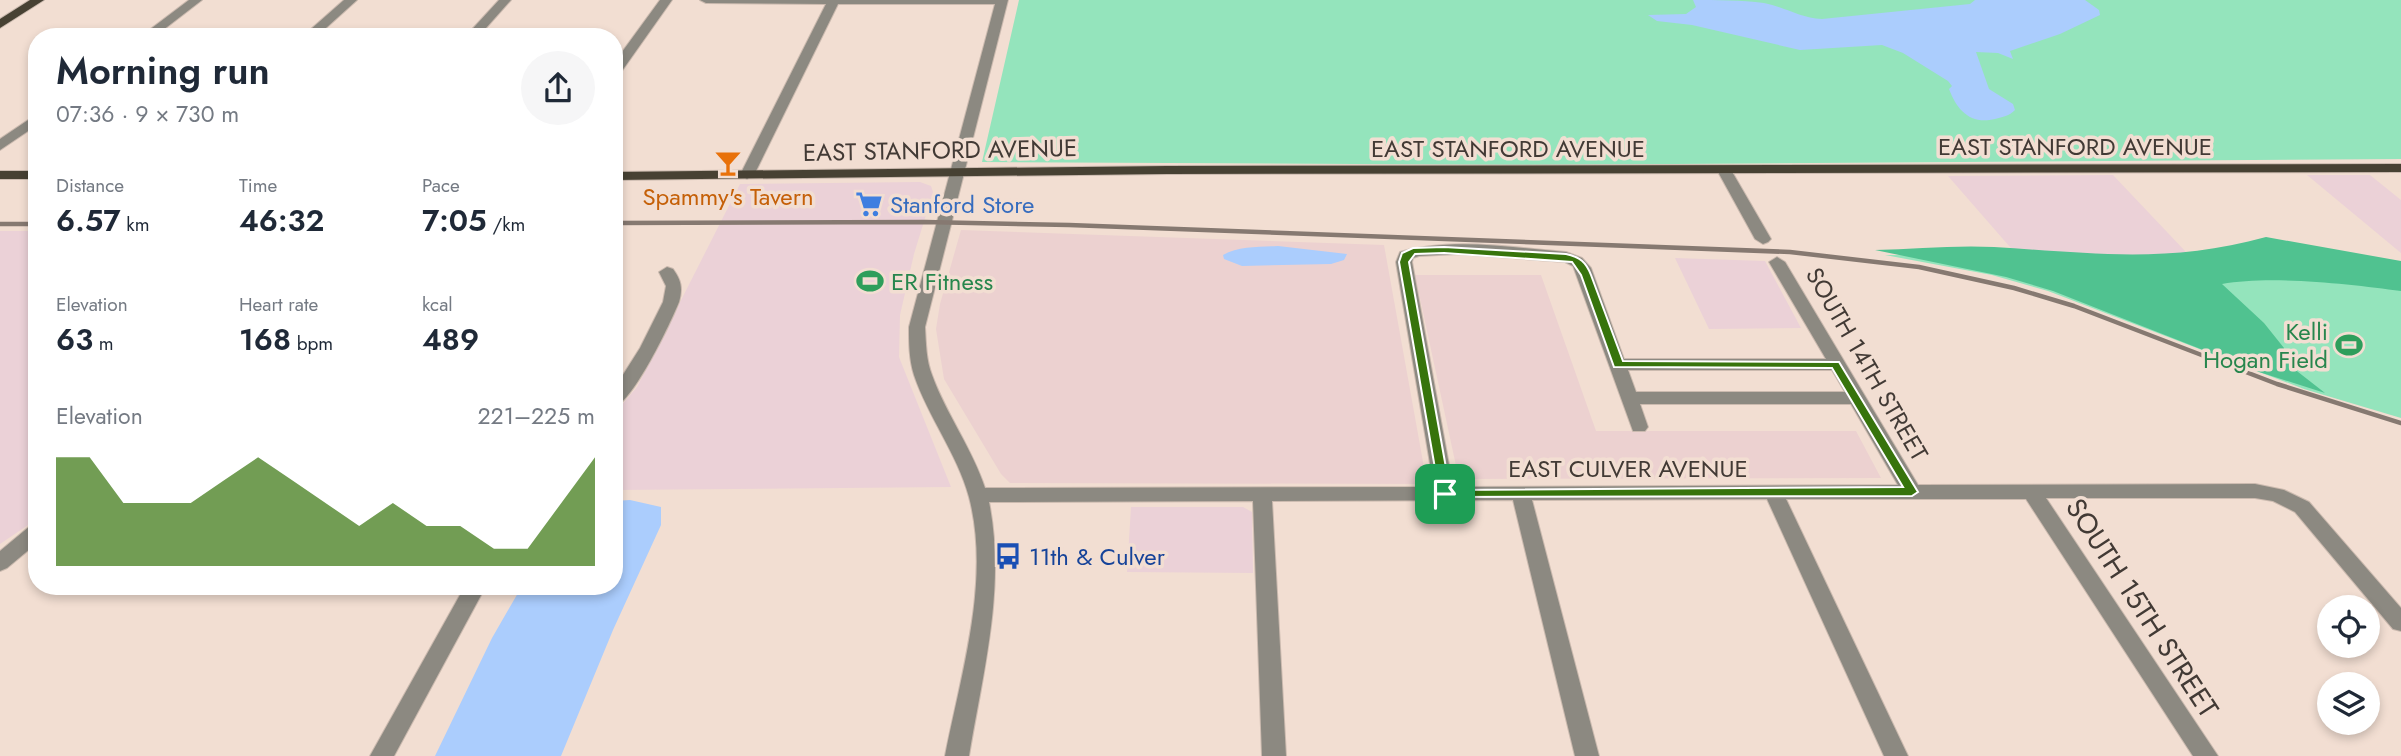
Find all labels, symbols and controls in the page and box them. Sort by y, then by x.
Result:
text: Morning run [56,43,270,98]
button: share [521,51,595,125]
text: 07:36 · 9 × 730 m [56,97,239,131]
street label: EAST STANFORD AVENUE [1938,129,2212,164]
street label: EAST STANFORD AVENUE [803,130,1077,170]
street label: EAST STANFORD AVENUE [1371,131,1645,166]
bar icon: Spammy's Tavern [713,148,743,178]
text: Distance [56,172,124,199]
text: Time [239,172,277,199]
text: Pace [422,172,460,199]
place label: Spammy's Tavern [642,179,814,214]
place label: Stanford Store [890,187,1034,222]
supermarket icon: Stanford Store [854,189,884,219]
text: 6.57 [56,199,121,242]
text: 46:32 [239,199,324,242]
text: 7:05 [422,199,487,242]
text: km [121,211,150,238]
text: /km [487,211,525,238]
street label: SOUTH 14TH STREET [1797,261,1937,467]
place label: ER Fitness [891,264,993,299]
sports icon: ER Fitness [855,266,885,296]
text: Elevation [56,291,128,318]
text: Heart rate [239,291,318,318]
text: kcal [422,291,453,318]
place label: Kelli Hogan Field [2203,314,2328,377]
text: 63 [56,318,93,361]
text: 168 [239,318,291,361]
text: 489 [422,318,479,361]
text: m [93,330,114,357]
text: bpm [291,330,333,357]
sports icon: Kelli Hogan Field [2334,330,2364,360]
text: Elevation [56,399,143,433]
text: 221–225 m [477,399,595,433]
street label: EAST CULVER AVENUE [1508,451,1748,486]
pin [1415,464,1475,524]
icon: arrive [1426,475,1464,513]
street label: SOUTH 15TH STREET [2056,490,2228,726]
place label: 11th & Culver [1029,539,1166,574]
bus stop icon: 11th & Culver [993,541,1023,571]
map controls [2317,595,2380,735]
button: locate [2317,595,2380,658]
button: layers [2317,672,2380,735]

